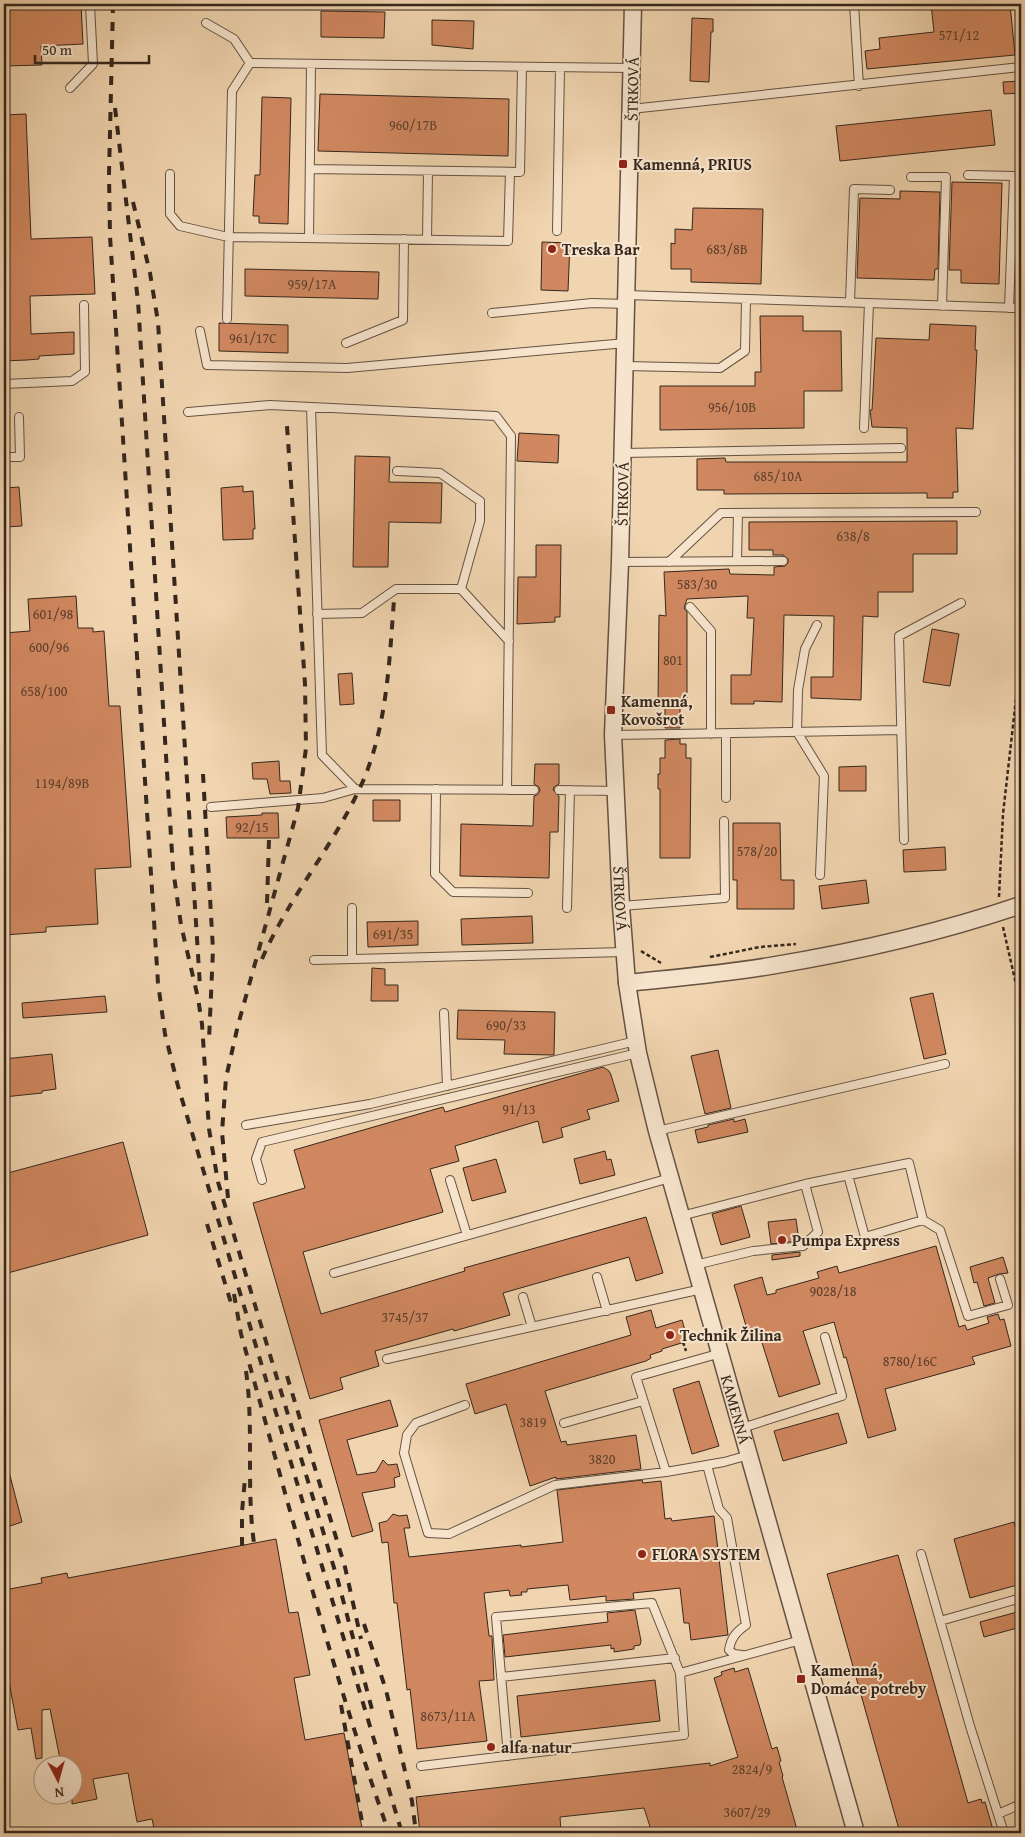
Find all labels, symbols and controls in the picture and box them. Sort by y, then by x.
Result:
house number: 571/12 [939,25,979,45]
scale bar [35,32,149,64]
text: 50 m [42,39,73,60]
street label: ŠTRKOVÁ [619,56,645,121]
house number: 960/17B [389,115,437,135]
place label: Kamenná, PRIUS [633,152,752,176]
marker: Kamenná, PRIUS [617,158,629,170]
place label: Treska Bar [562,237,640,261]
house number: 683/8B [706,239,748,259]
marker: Treska Bar [546,243,558,255]
house number: 959/17A [288,274,337,294]
house number: 961/17C [229,328,277,348]
house number: 956/10B [708,397,756,417]
street label: ŠTRKOVÁ [609,461,635,526]
house number: 685/10A [754,466,803,486]
house number: 638/8 [836,526,870,546]
house number: 583/30 [677,574,717,594]
house number: 601/98 [33,604,73,624]
house number: 600/96 [29,637,69,657]
house number: 801 [663,650,683,670]
house number: 658/100 [20,681,68,701]
place label: Kamenná, Kovošrot [621,689,693,731]
marker: Kamenná, Kovošrot [605,704,617,716]
house number: 1194/89B [35,773,90,793]
house number: 92/15 [235,817,269,837]
house number: 578/20 [737,841,777,861]
street label: ŠTRKOVÁ [607,866,635,932]
house number: 691/35 [373,924,413,944]
house number: 690/33 [486,1015,526,1035]
house number: 91/13 [502,1099,536,1119]
place label: Pumpa Express [792,1228,900,1252]
marker: Pumpa Express [776,1234,788,1246]
house number: 9028/18 [809,1281,857,1301]
house number: 3745/37 [381,1307,429,1327]
place label: Technik Žilina [680,1323,782,1347]
marker: Technik Žilina [664,1329,676,1341]
house number: 8780/16C [883,1351,938,1371]
street label: KAMENNÁ [715,1372,757,1447]
house number: 3819 [520,1412,547,1432]
house number: 3820 [589,1449,616,1469]
place label: FLORA SYSTEM [652,1542,761,1566]
marker: FLORA SYSTEM [636,1548,648,1560]
place label: Kamenná, Domáce potreby [811,1658,927,1700]
marker: Kamenná, Domáce potreby [795,1673,807,1685]
house number: 8673/11A [420,1706,476,1726]
place label: alfa natur [501,1735,572,1759]
marker: alfa natur [485,1741,497,1753]
north arrow [32,1754,82,1804]
house number: 2824/9 [732,1759,772,1779]
text: N [53,1782,65,1803]
house number: 3607/29 [723,1802,771,1822]

